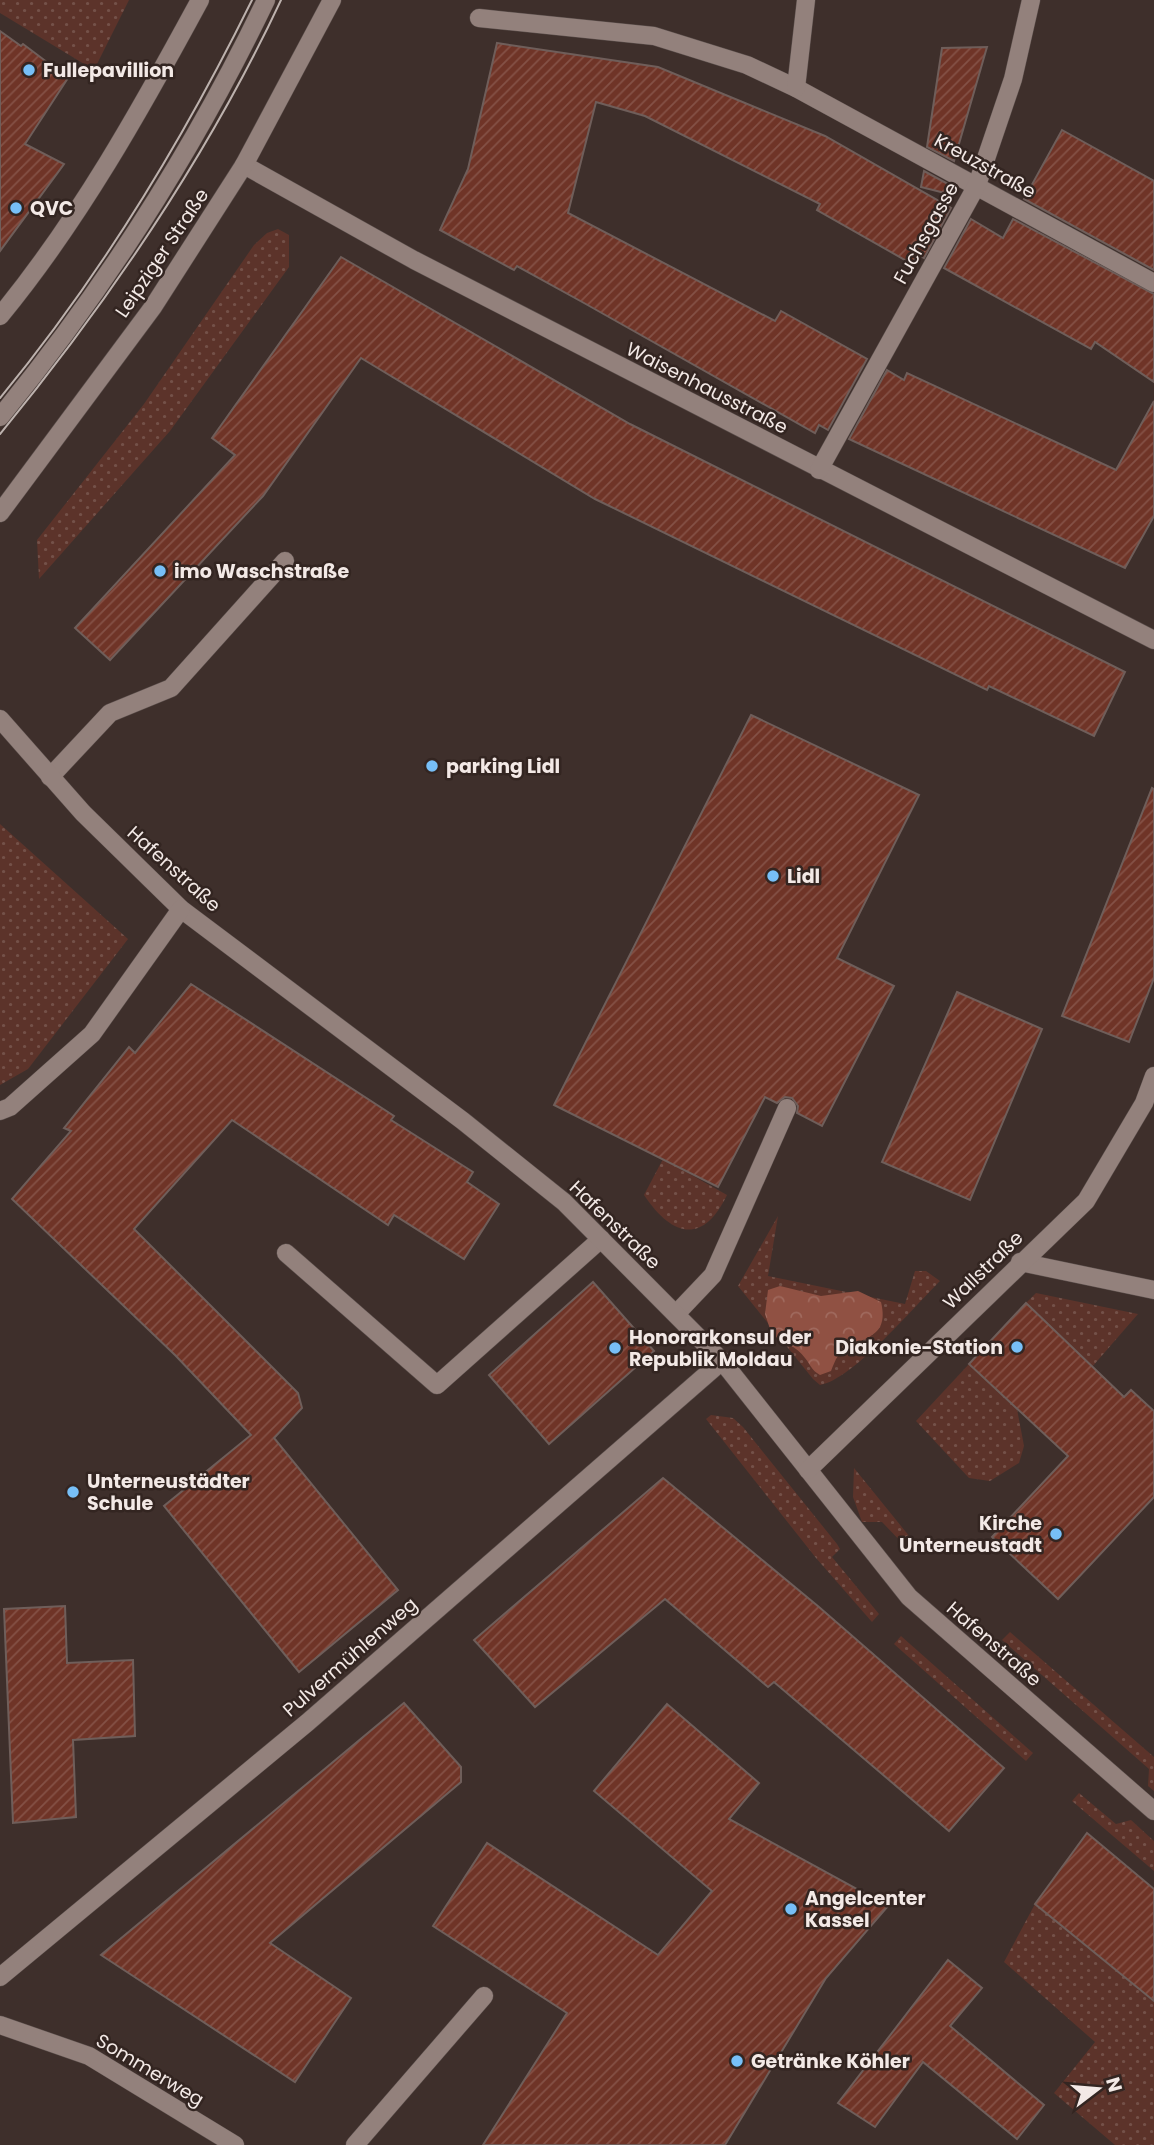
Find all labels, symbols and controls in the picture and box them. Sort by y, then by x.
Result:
place label: Fullepavillion [43,57,174,84]
marker: Fullepavillion [21,62,37,78]
street label: Kreuzstraße [929,127,1041,205]
street label: Fuchsgasse [887,177,965,289]
street label: Leipziger Straße [109,183,215,323]
place label: QVC [30,195,73,222]
marker: QVC [8,200,24,216]
street label: Waisenhausstraße [621,335,793,441]
place label: imo Waschstraße [174,558,349,585]
marker: imo Waschstraße [152,563,168,579]
place label: parking Lidl [446,753,560,780]
marker: parking Lidl [424,758,440,774]
street label: Hafenstraße [121,820,227,918]
place label: Lidl [787,863,820,890]
marker: Lidl [765,868,781,884]
street label: Hafenstraße [563,1174,667,1276]
street label: Wallstraße [937,1225,1029,1315]
place label: Honorarkonsul der Republik Moldau [629,1324,812,1373]
place label: Diakonie-Station [835,1334,1003,1361]
marker: Diakonie-Station [1009,1339,1025,1355]
marker: Honorarkonsul der Republik Moldau [607,1340,623,1356]
place label: Unterneustädter Schule [87,1468,250,1517]
marker: Unterneustädter Schule [65,1484,81,1500]
place label: Kirche Unterneustadt [899,1510,1042,1559]
marker: Kirche Unterneustadt [1048,1526,1064,1542]
street label: Pulvermühlenweg [277,1591,423,1723]
street label: Hafenstraße [941,1595,1047,1693]
place label: Angelcenter Kassel [805,1885,926,1934]
marker: Angelcenter Kassel [783,1901,799,1917]
street label: Sommerweg [91,2027,209,2113]
place label: Getränke Köhler [751,2048,910,2075]
marker: Getränke Köhler [729,2053,745,2069]
north arrow [1063,2054,1133,2124]
text: N [1099,2074,1129,2095]

